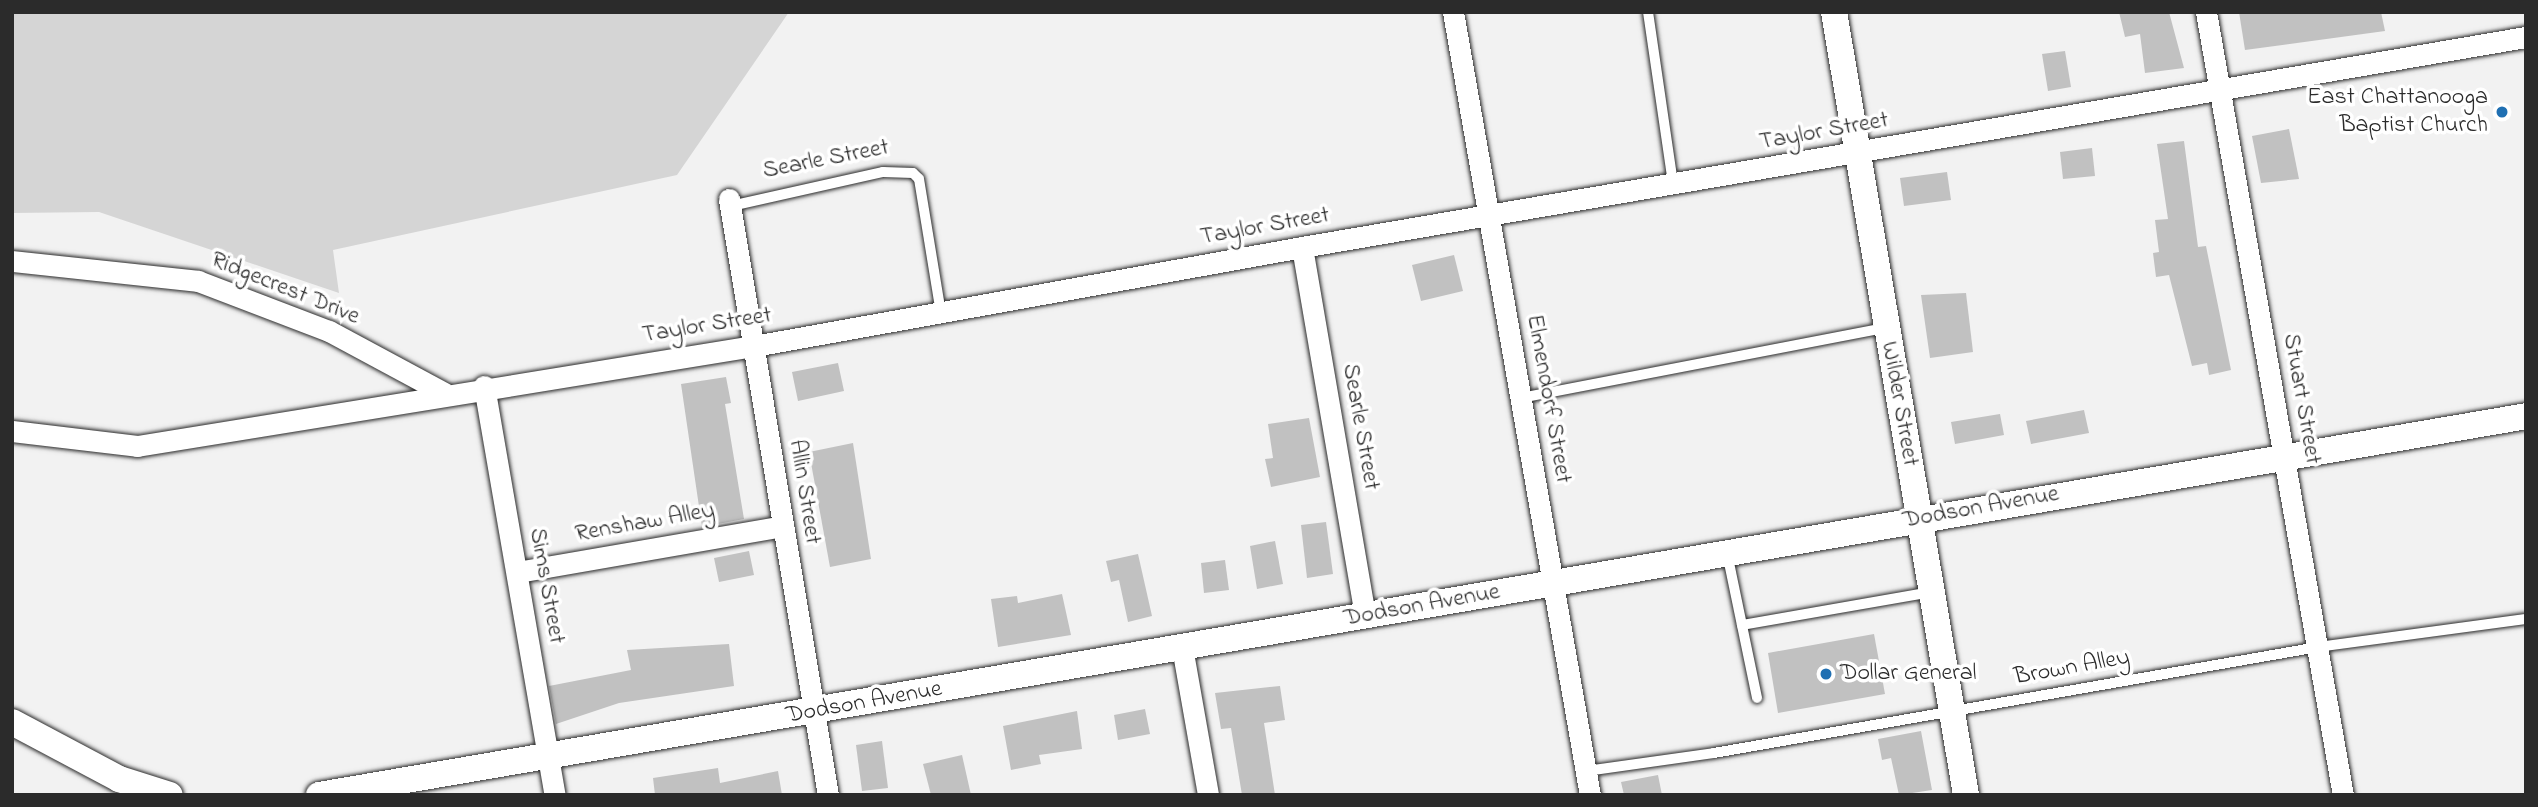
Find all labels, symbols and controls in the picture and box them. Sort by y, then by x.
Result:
place label: East Chattanooga Baptist Church [2307,84,2488,140]
marker: East Chattanooga Baptist Church [2494,104,2510,120]
street label: Taylor Street [1757,106,1891,158]
street label: Searle Street [761,134,891,186]
street label: Taylor Street [1198,201,1332,253]
street label: Ridgecrest Drive [206,246,364,332]
street label: Taylor Street [640,302,774,350]
street label: Elmendorf Street [1519,312,1577,486]
street label: Stuart Street [2275,331,2327,467]
street label: Wilder Street [1874,339,1924,469]
street label: Searle Street [1335,362,1385,492]
street label: Allin Street [782,438,826,546]
street label: Dodson Avenue [1901,480,2061,536]
street label: Renshaw Alley [573,497,717,549]
street label: Sims Street [522,526,570,646]
street label: Dodson Avenue [1342,578,1502,634]
street label: Brown Alley [2012,644,2132,692]
place label: Dollar General [1840,660,1977,688]
marker: Dollar General [1818,666,1834,682]
street label: Dodson Avenue [784,675,944,731]

